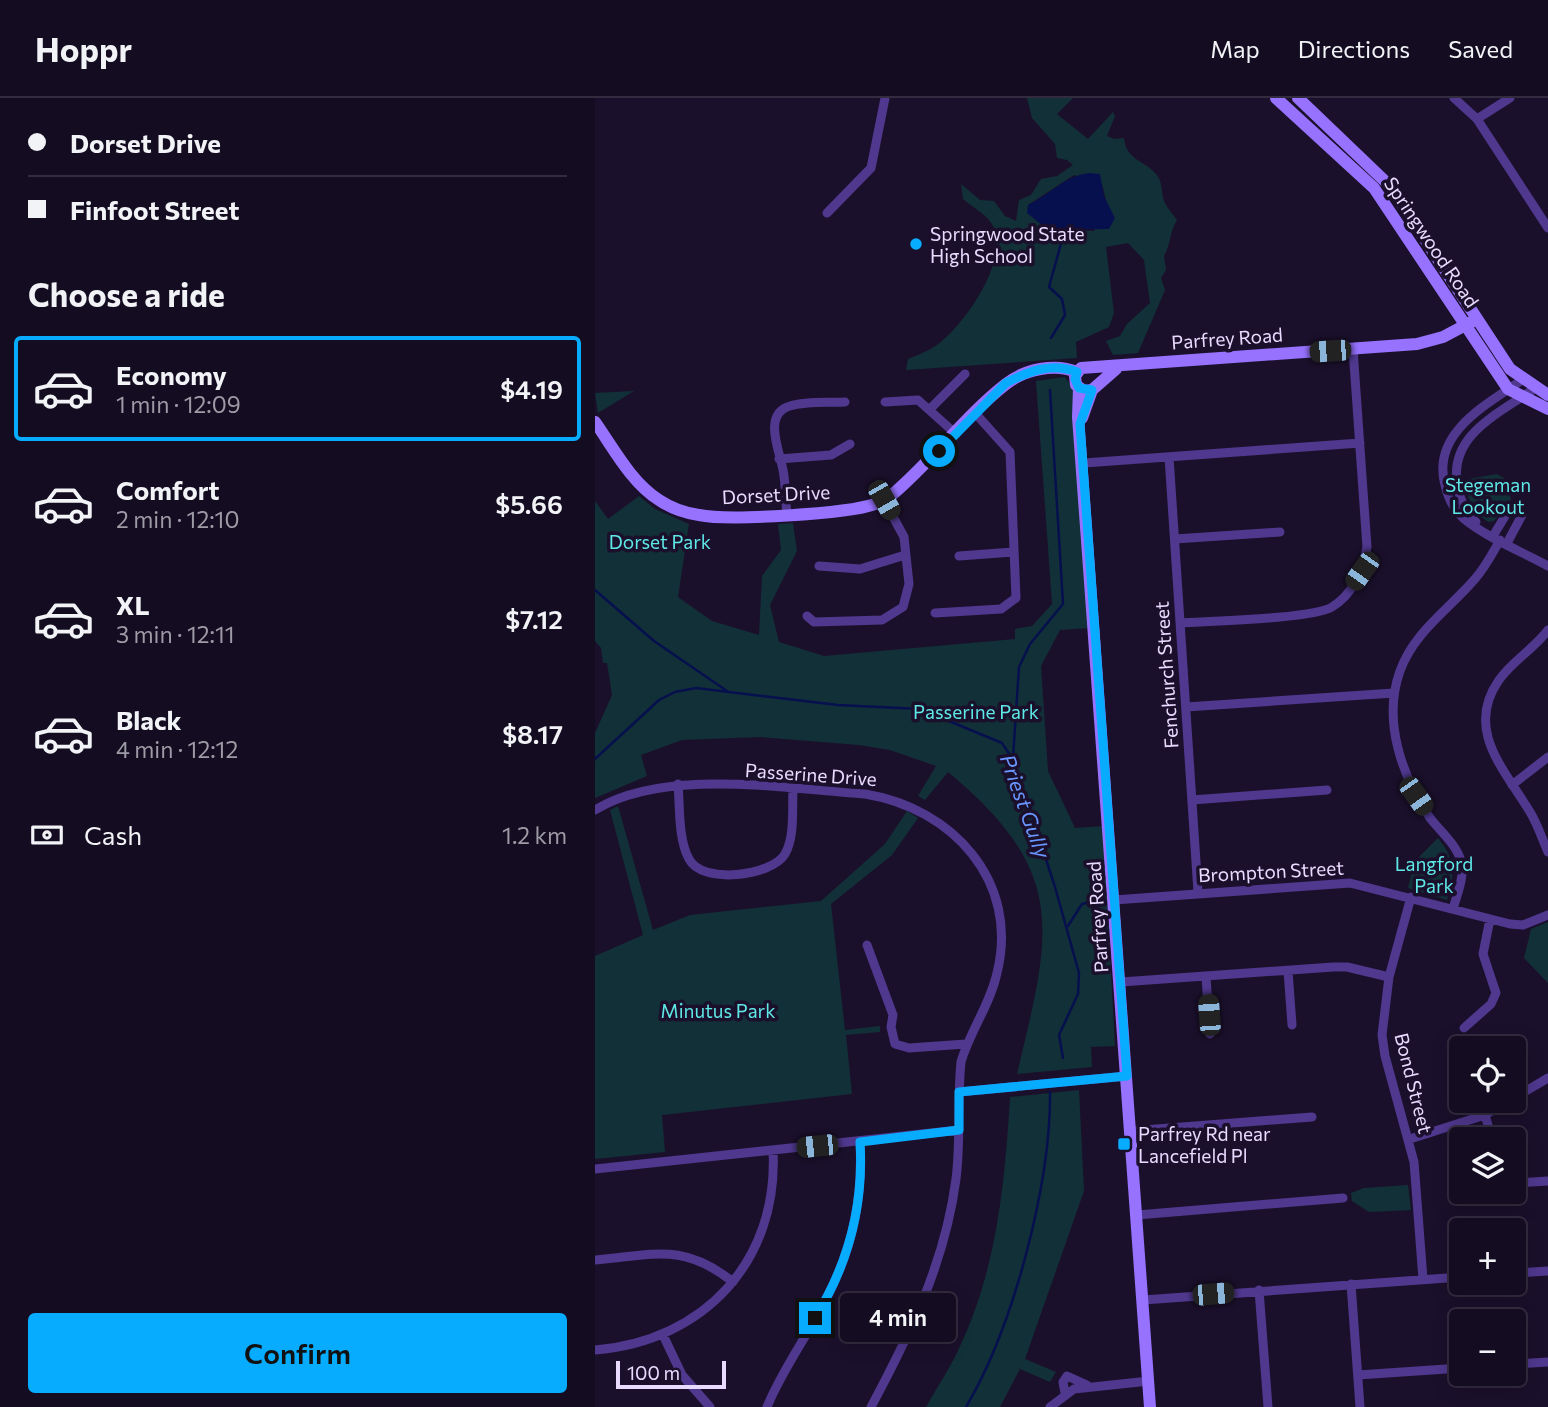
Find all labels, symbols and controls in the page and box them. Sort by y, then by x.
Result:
text: Hoppr [35,28,132,69]
text: Map [1210,34,1260,63]
text: Directions [1298,34,1410,63]
text: Saved [1448,34,1513,63]
text: Dorset Drive [70,127,221,158]
street label: Springwood Road [1380,172,1484,312]
text: Finfoot Street [70,194,239,225]
place label: Springwood State High School [930,222,1085,267]
marker: Springwood State High School [908,236,924,252]
text: Choose a ride [28,274,225,314]
street label: Parfrey Road [1170,323,1284,353]
car [1309,339,1352,363]
icon: car [32,357,95,420]
text: Economy [116,359,227,390]
text: $4.19 [500,373,563,404]
text: 1 min · 12:09 [116,390,241,418]
route start [923,435,955,467]
icon: car [32,472,95,535]
park label: Stegeman Lookout [1445,473,1531,518]
text: Comfort [116,474,219,505]
car [865,477,904,523]
street label: Dorset Drive [721,480,831,508]
text: $5.66 [495,488,563,519]
text: 2 min · 12:10 [116,505,239,533]
park label: Dorset Park [609,530,711,553]
car [1342,548,1383,594]
icon: car [32,587,95,650]
text: XL [116,589,150,620]
street label: Fenchurch Street [1149,601,1183,749]
text: $7.12 [505,603,563,634]
text: 3 min · 12:11 [116,620,235,648]
park label: Passerine Park [913,700,1039,723]
icon: car [32,702,95,765]
text: Black [116,704,182,735]
text: $8.17 [502,718,563,749]
text: 4 min · 12:12 [116,735,238,763]
water label: Priest Gully [996,751,1057,862]
street label: Passerine Drive [744,758,878,790]
car [1396,773,1437,819]
icon: cash [28,816,66,854]
text: Cash [84,819,142,850]
text: 1.2 km [502,821,567,849]
park label: Langford Park [1395,852,1473,897]
street label: Brompton Street [1198,856,1345,886]
street label: Parfrey Road [1082,860,1112,974]
car [1198,993,1221,1037]
park label: Minutus Park [660,999,776,1022]
street label: Bond Street [1390,1030,1438,1136]
map controls [1449,1036,1526,1386]
button: locate [1449,1036,1526,1113]
place label: Parfrey Rd near Lancefield Pl [1138,1122,1271,1167]
button: layers [1449,1127,1526,1204]
car [796,1133,839,1159]
marker: Parfrey Rd near Lancefield Pl [1116,1136,1132,1152]
button: + [1449,1218,1526,1295]
car [1192,1282,1235,1306]
callout: 4 min [839,1294,955,1342]
route end [799,1302,831,1334]
text: 4 min [869,1303,927,1331]
button: − [1449,1309,1526,1386]
button: Confirm [28,1313,567,1393]
scale bar [616,1358,726,1390]
text: 100 m [627,1361,680,1384]

